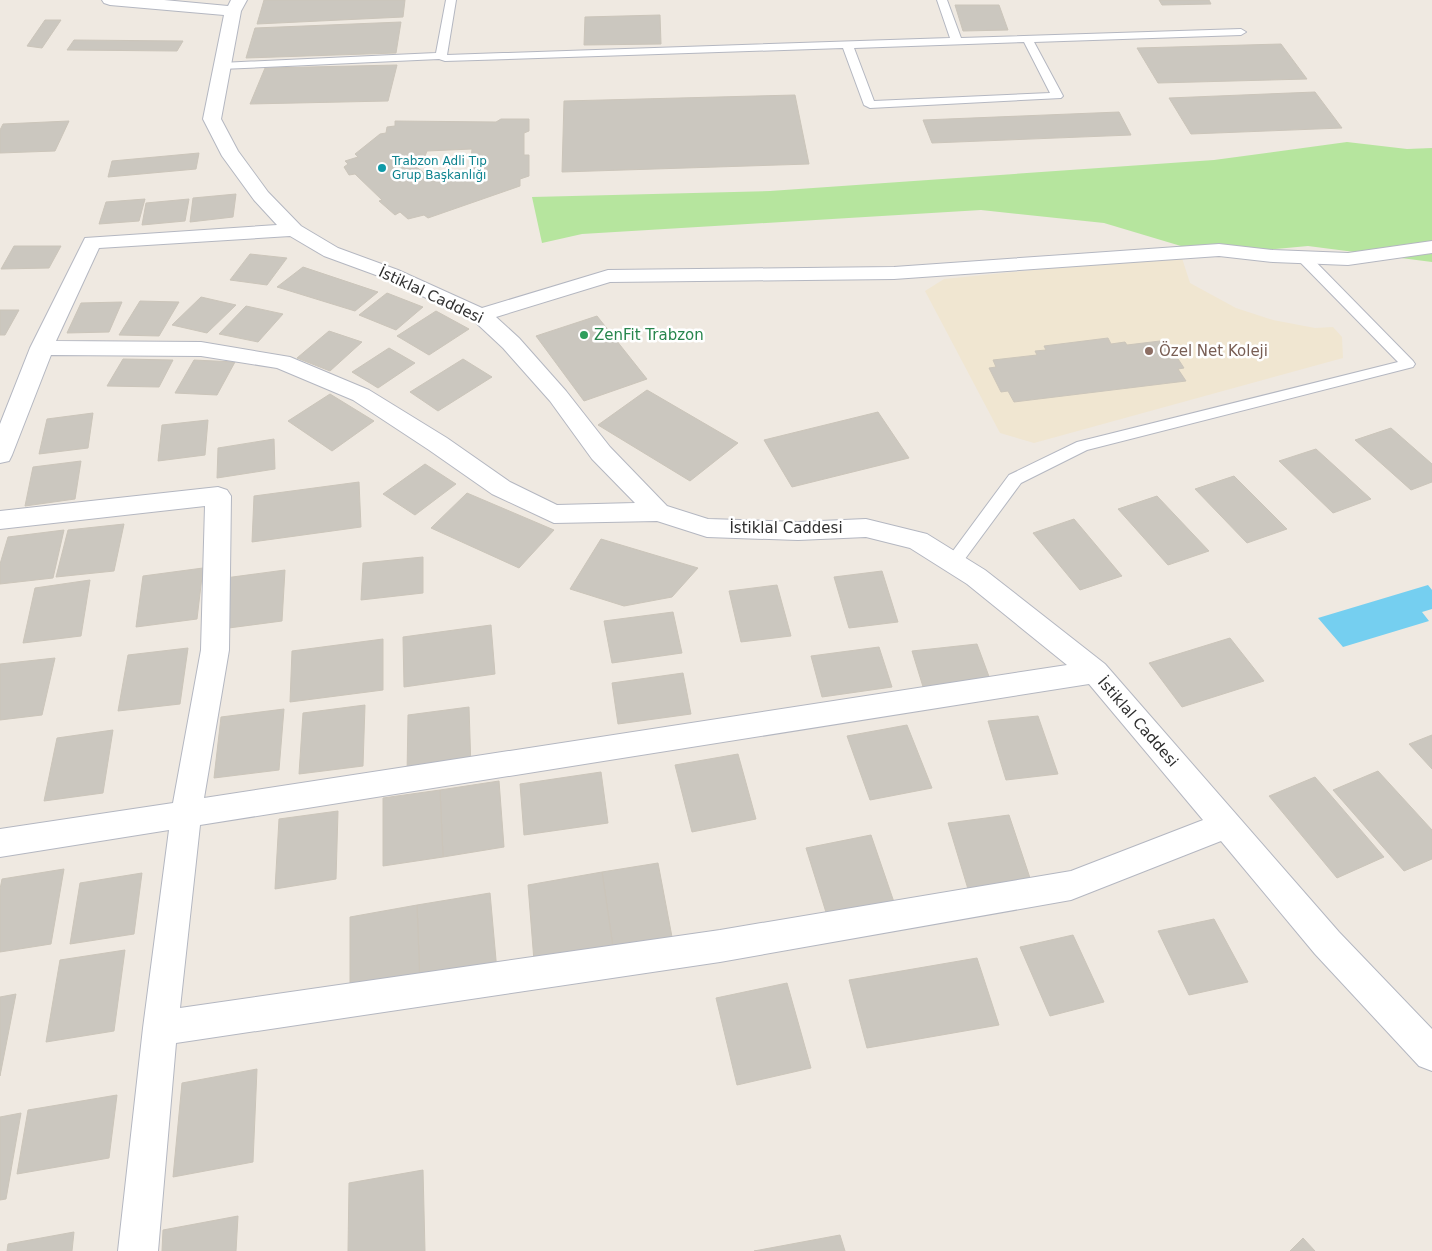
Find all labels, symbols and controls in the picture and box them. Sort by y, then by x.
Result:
place label: Trabzon Adli Tıp Grup Başkanlığı [391,154,487,182]
marker: Trabzon Adli Tıp Grup Başkanlığı [376,162,388,174]
street label: İstiklal Caddesi [376,262,487,327]
place label: ZenFit Trabzon [594,326,704,344]
marker: ZenFit Trabzon [578,329,590,341]
place label: Özel Net Koleji [1159,341,1268,360]
marker: Özel Net Koleji [1143,345,1155,357]
street label: İstiklal Caddesi [729,518,843,537]
street label: İstiklal Caddesi [1094,673,1183,771]

